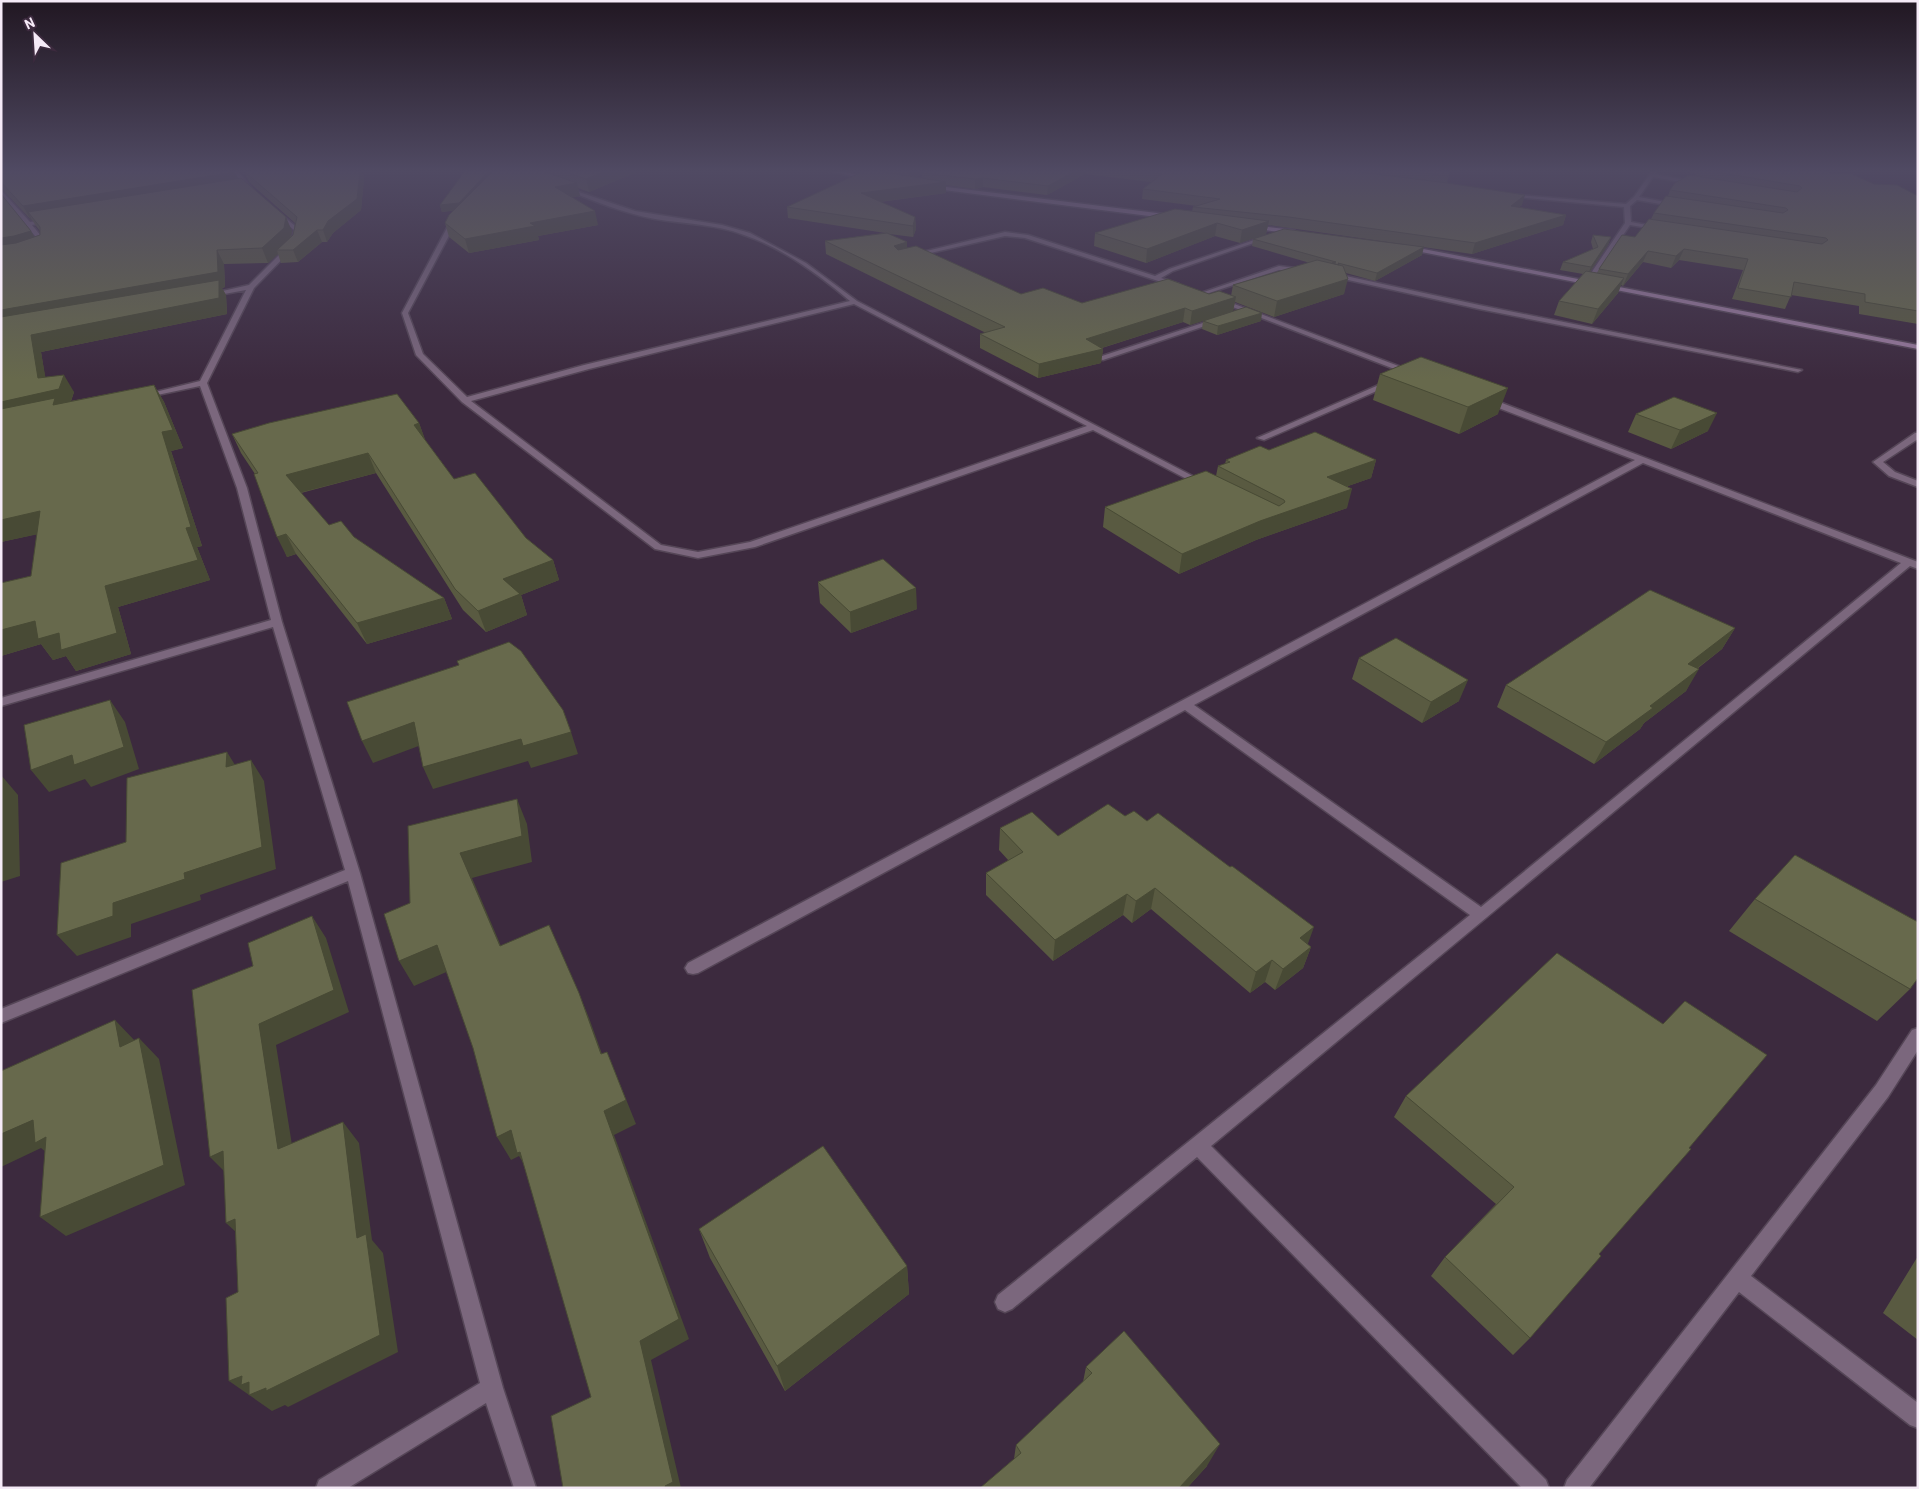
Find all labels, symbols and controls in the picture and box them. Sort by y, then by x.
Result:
north arrow [10,10,60,60]
text: N [21,13,37,32]

